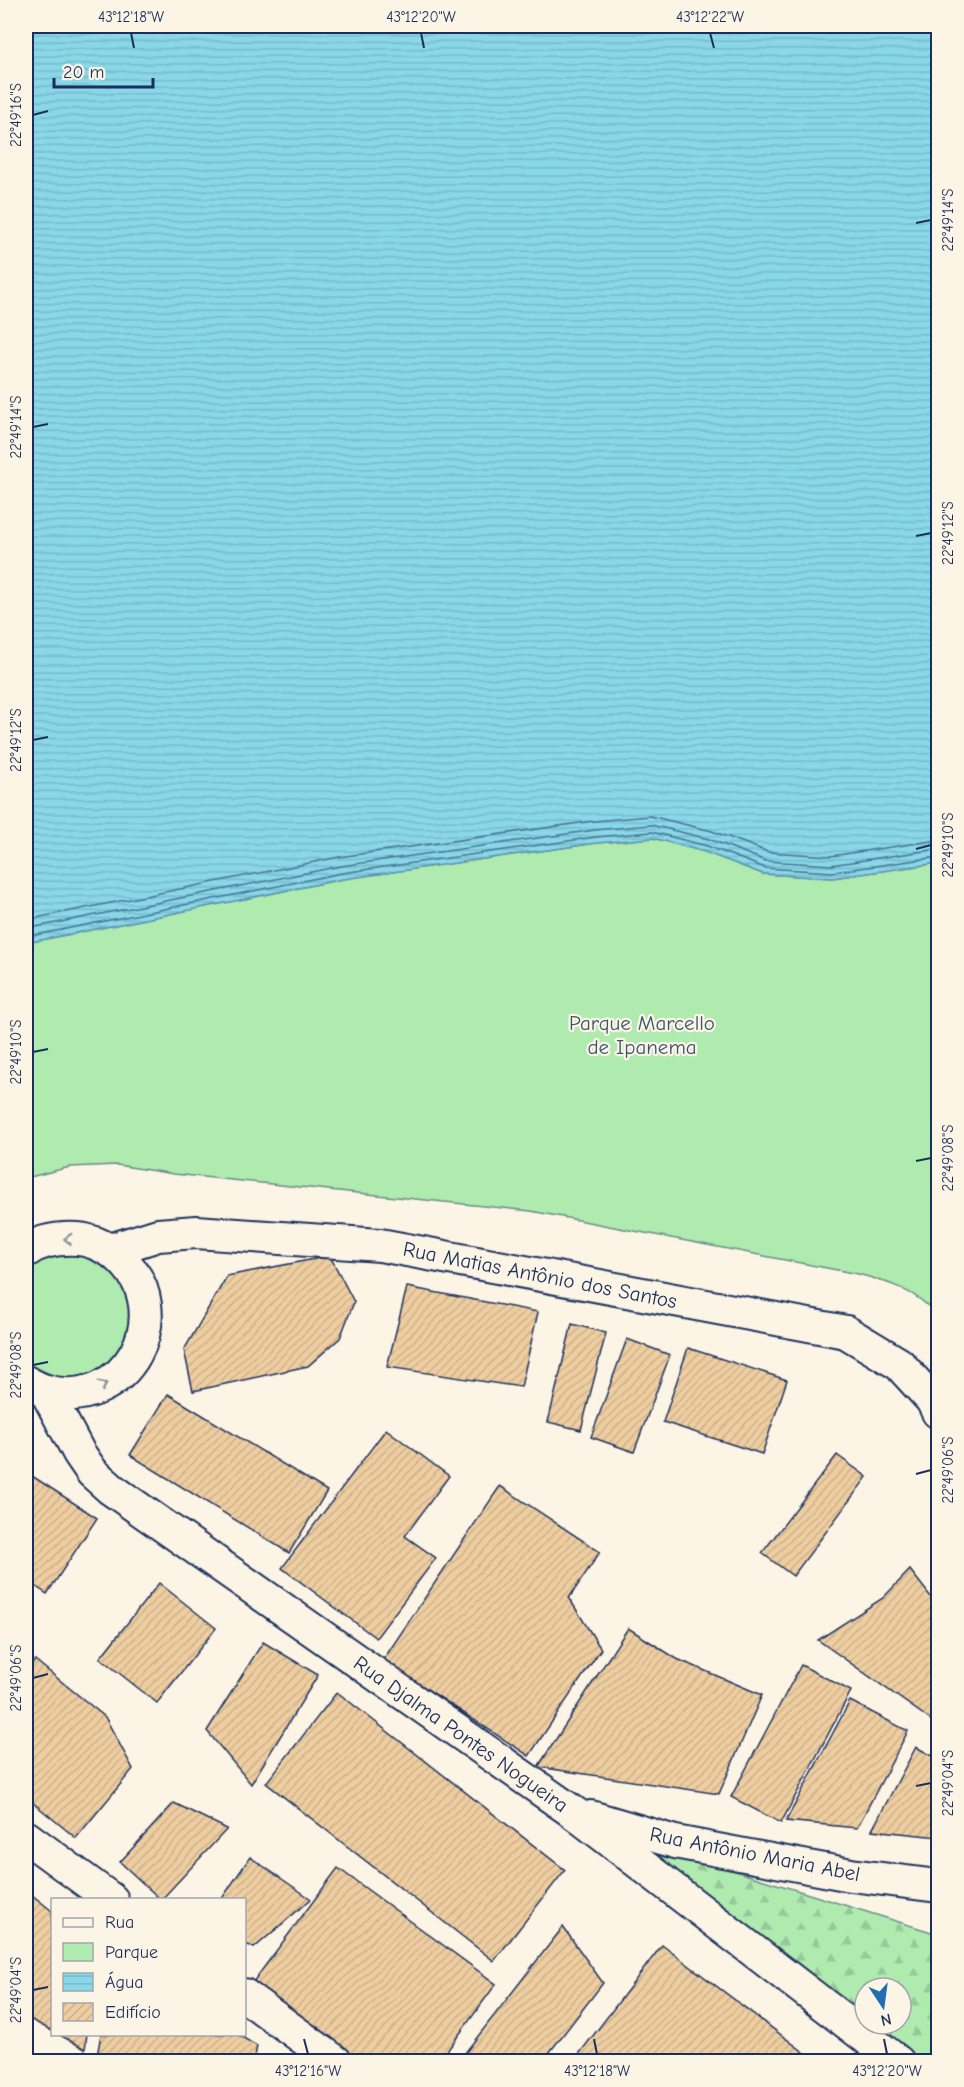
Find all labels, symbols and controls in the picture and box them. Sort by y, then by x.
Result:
text: 43°12'18"W [98,8,164,26]
text: 43°12'20"W [386,8,456,26]
text: 43°12'22"W [676,8,744,26]
scale bar [54,51,153,89]
text: 20 m [63,62,104,83]
text: 22°49'16"S [7,83,25,147]
text: 22°49'14"S [939,188,957,252]
text: 22°49'14"S [7,395,25,459]
text: 22°49'12"S [939,501,957,565]
text: 22°49'12"S [7,708,25,772]
text: 22°49'10"S [939,812,957,878]
park label: Parque Marcello de Ipanema [569,1011,715,1059]
text: 22°49'10"S [7,1019,25,1085]
text: 22°49'08"S [939,1125,957,1191]
one-way arrow [63,1232,72,1245]
street label: Rua Matias Antônio dos Santos [401,1237,679,1313]
text: 22°49'08"S [7,1332,25,1398]
one-way arrow [96,1381,107,1392]
text: 22°49'06"S [939,1436,957,1504]
text: 22°49'06"S [7,1644,25,1712]
street label: Rua Djalma Pontes Nogueira [349,1651,573,1817]
text: 22°49'04"S [939,1750,957,1816]
street label: Rua Antônio Maria Abel [648,1822,862,1886]
legend [51,1898,246,2036]
text: Rua [105,1912,134,1933]
text: Parque [105,1942,158,1963]
text: 22°49'04"S [7,1957,25,2023]
text: Água [105,1971,143,1993]
north arrow [853,1976,913,2036]
text: Edifício [105,2002,161,2023]
text: N [879,2010,893,2030]
text: 43°12'16"W [275,2062,341,2080]
text: 43°12'18"W [564,2062,630,2080]
text: 43°12'20"W [852,2062,922,2080]

